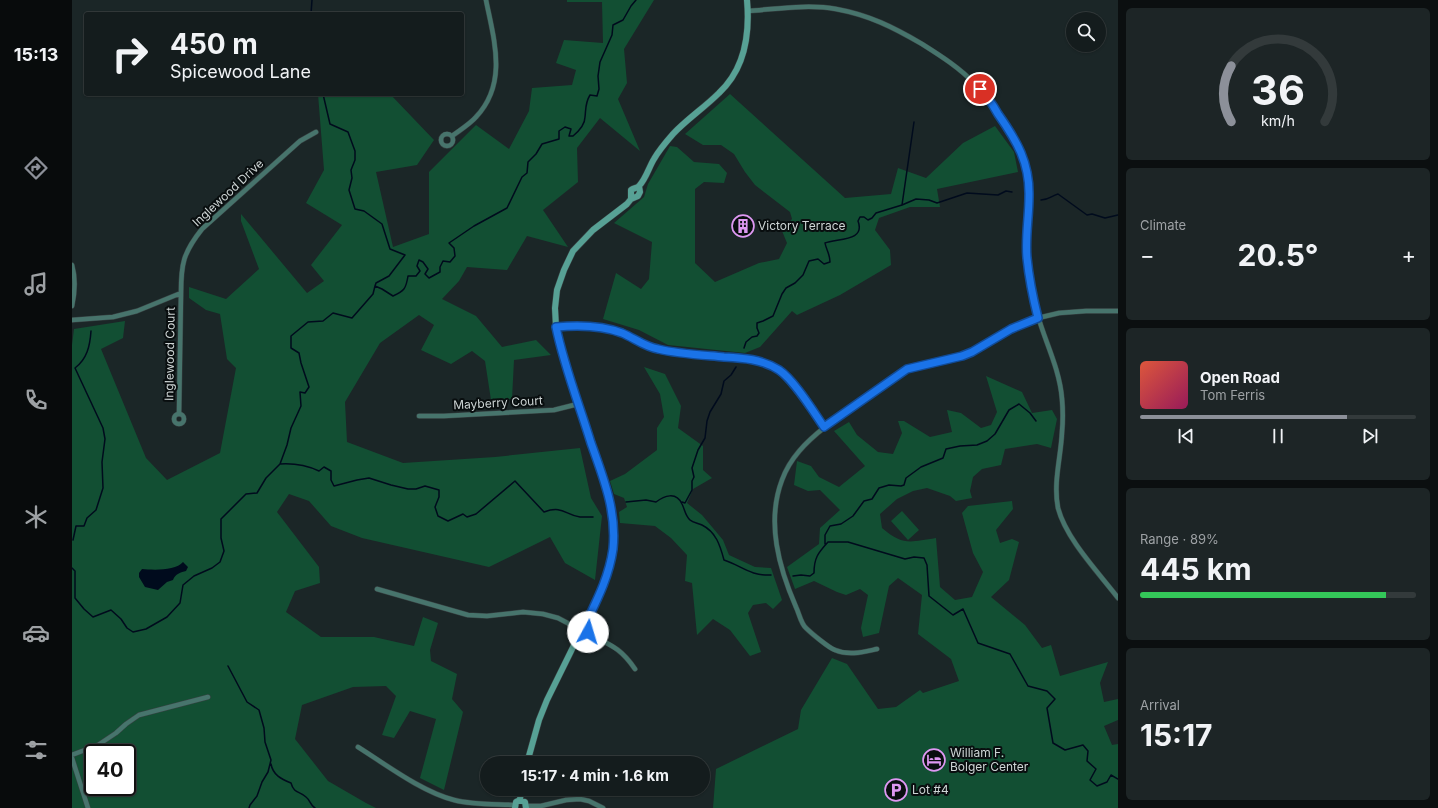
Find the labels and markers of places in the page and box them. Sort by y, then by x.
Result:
pin [963,72,997,106]
building icon: Victory Terrace [730,213,756,239]
place label: Victory Terrace [758,218,846,233]
place label: William F. Bolger Center [950,745,1029,774]
hotel icon: William F. Bolger Center [921,747,947,773]
parking icon: Lot #4 [883,777,909,803]
place label: Lot #4 [912,782,949,797]

